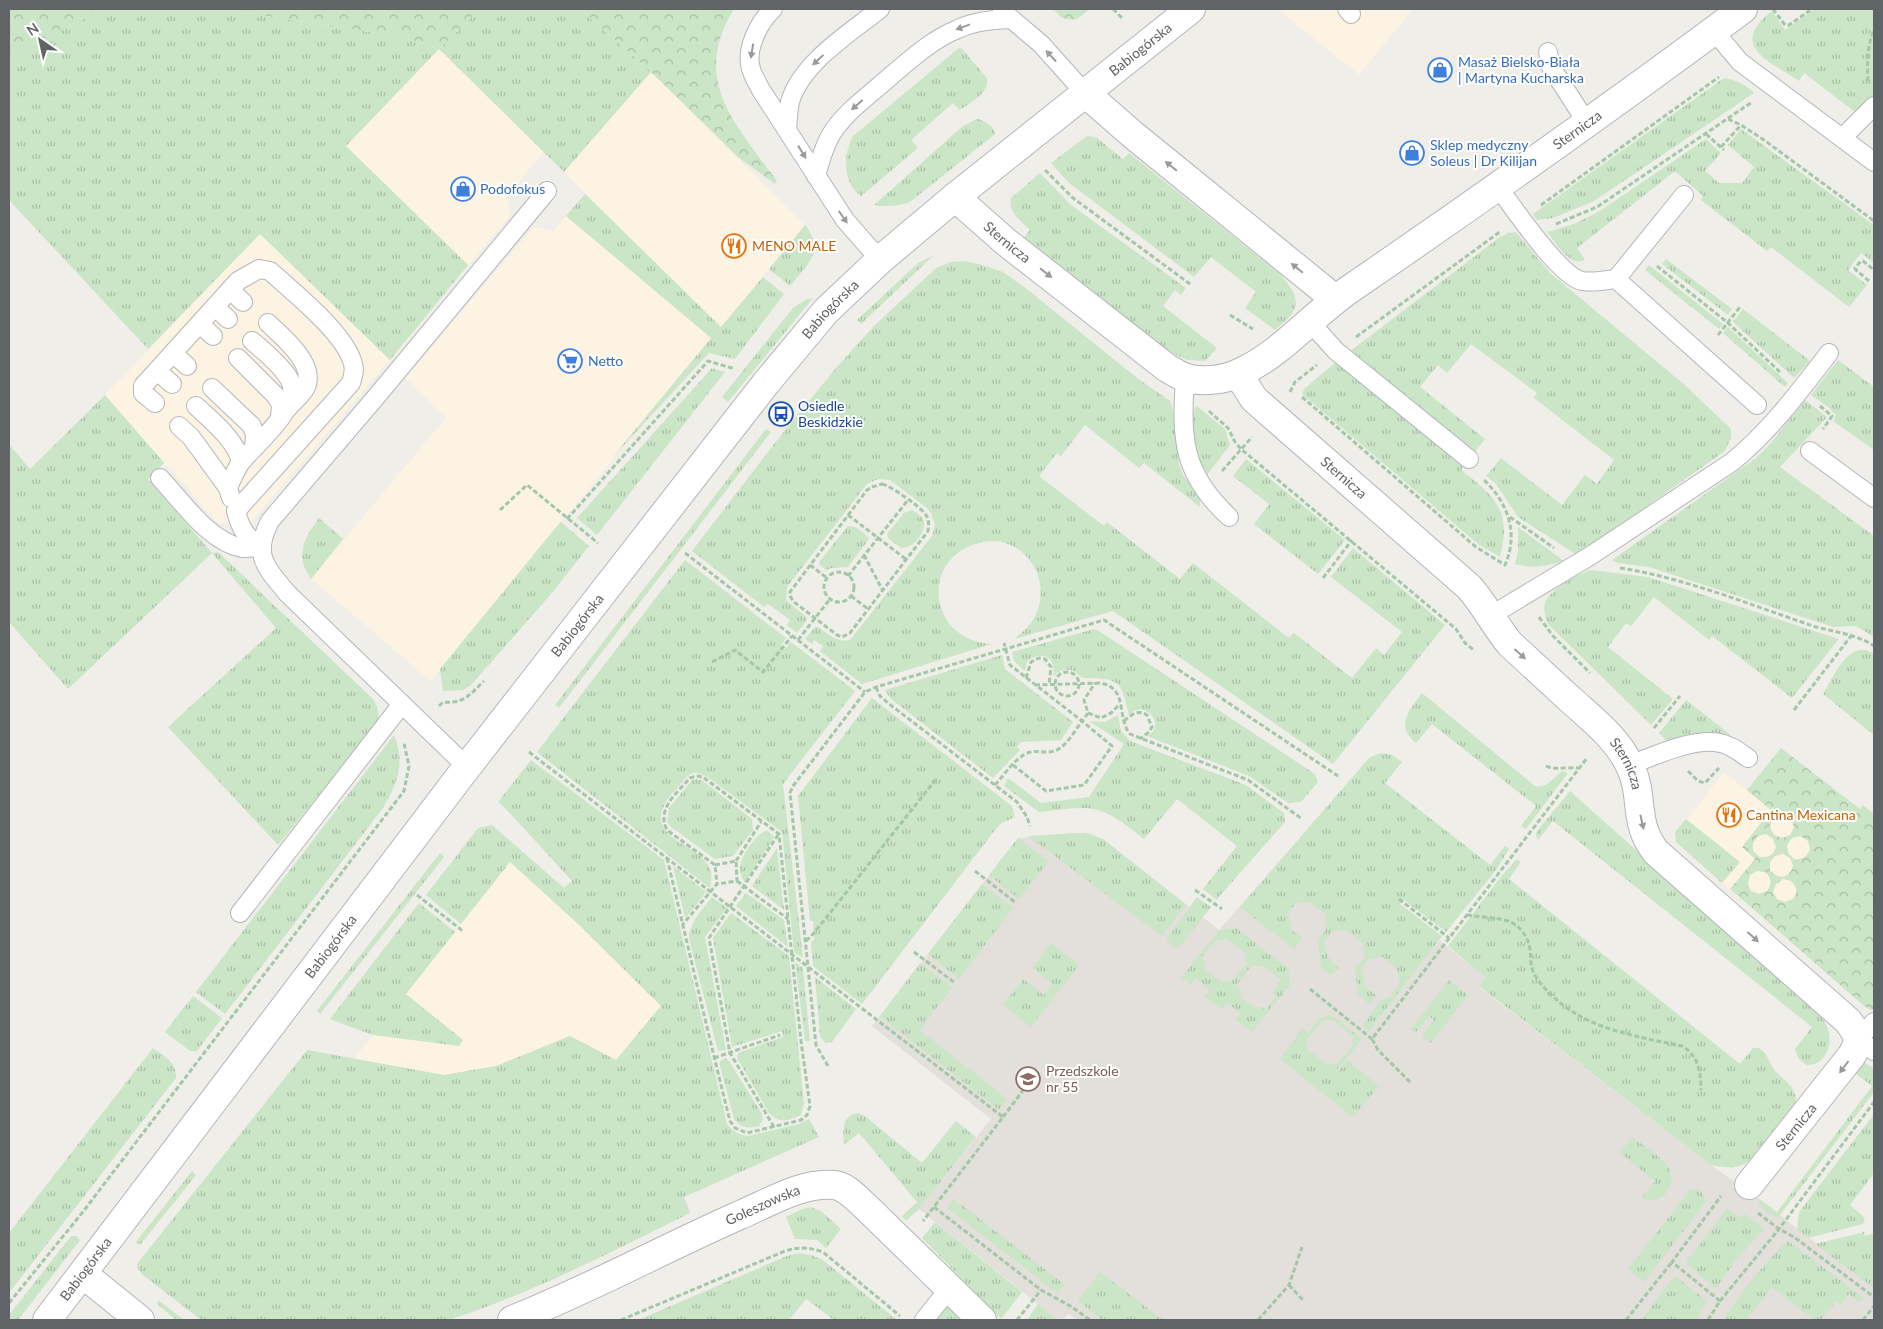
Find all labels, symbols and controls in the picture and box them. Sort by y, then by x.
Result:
north arrow [15,15,65,65]
text: N [23,19,42,39]
street label: Babiogórska [1105,19,1175,79]
one-way arrow [955,23,970,31]
one-way arrow [747,43,755,59]
one-way arrow [1045,51,1057,63]
place label: Masaż Bielsko-Biała | Martyna Kucharska [1458,53,1584,86]
one-way arrow [813,54,825,66]
shop icon: Masaż Bielsko-Biała | Martyna Kucharska [1427,57,1453,83]
one-way arrow [852,99,864,111]
street label: Sternicza [1549,106,1605,153]
place label: Sklep medyczny Soleus | Dr Kilijan [1430,136,1537,169]
shop icon: Sklep medyczny Soleus | Dr Kilijan [1399,140,1425,166]
one-way arrow [797,146,806,159]
one-way arrow [1165,160,1178,171]
shop icon: Podofokus [450,176,476,202]
place label: Podofokus [480,180,545,197]
one-way arrow [838,210,848,224]
street label: Sternicza [980,217,1034,266]
restaurant icon: MENO MALE [721,233,747,259]
place label: MENO MALE [752,237,836,254]
one-way arrow [1291,263,1304,274]
one-way arrow [1039,268,1052,279]
street label: Babiogórska [798,276,862,342]
supermarket icon: Netto [557,348,583,374]
place label: Netto [588,352,623,369]
place label: Osiedle Beskidzkie [798,397,863,430]
bus stop icon: Osiedle Beskidzkie [768,401,794,427]
street label: Sternicza [1317,452,1371,502]
street label: Babiogórska [547,590,607,660]
one-way arrow [1514,648,1526,660]
street label: Sternicza [1607,734,1646,791]
restaurant icon: Cantina Mexicana [1716,802,1742,828]
place label: Cantina Mexicana [1746,806,1856,823]
one-way arrow [1638,814,1646,829]
street label: Babiogórska [301,911,360,981]
one-way arrow [1746,931,1758,943]
one-way arrow [1838,1060,1849,1073]
place label: Przedszkole nr 55 [1046,1062,1119,1095]
school or university icon: Przedszkole nr 55 [1015,1066,1041,1092]
street label: Sternicza [1771,1100,1820,1154]
street label: Goleszowska [723,1181,802,1228]
street label: Babiogórska [56,1234,115,1304]

